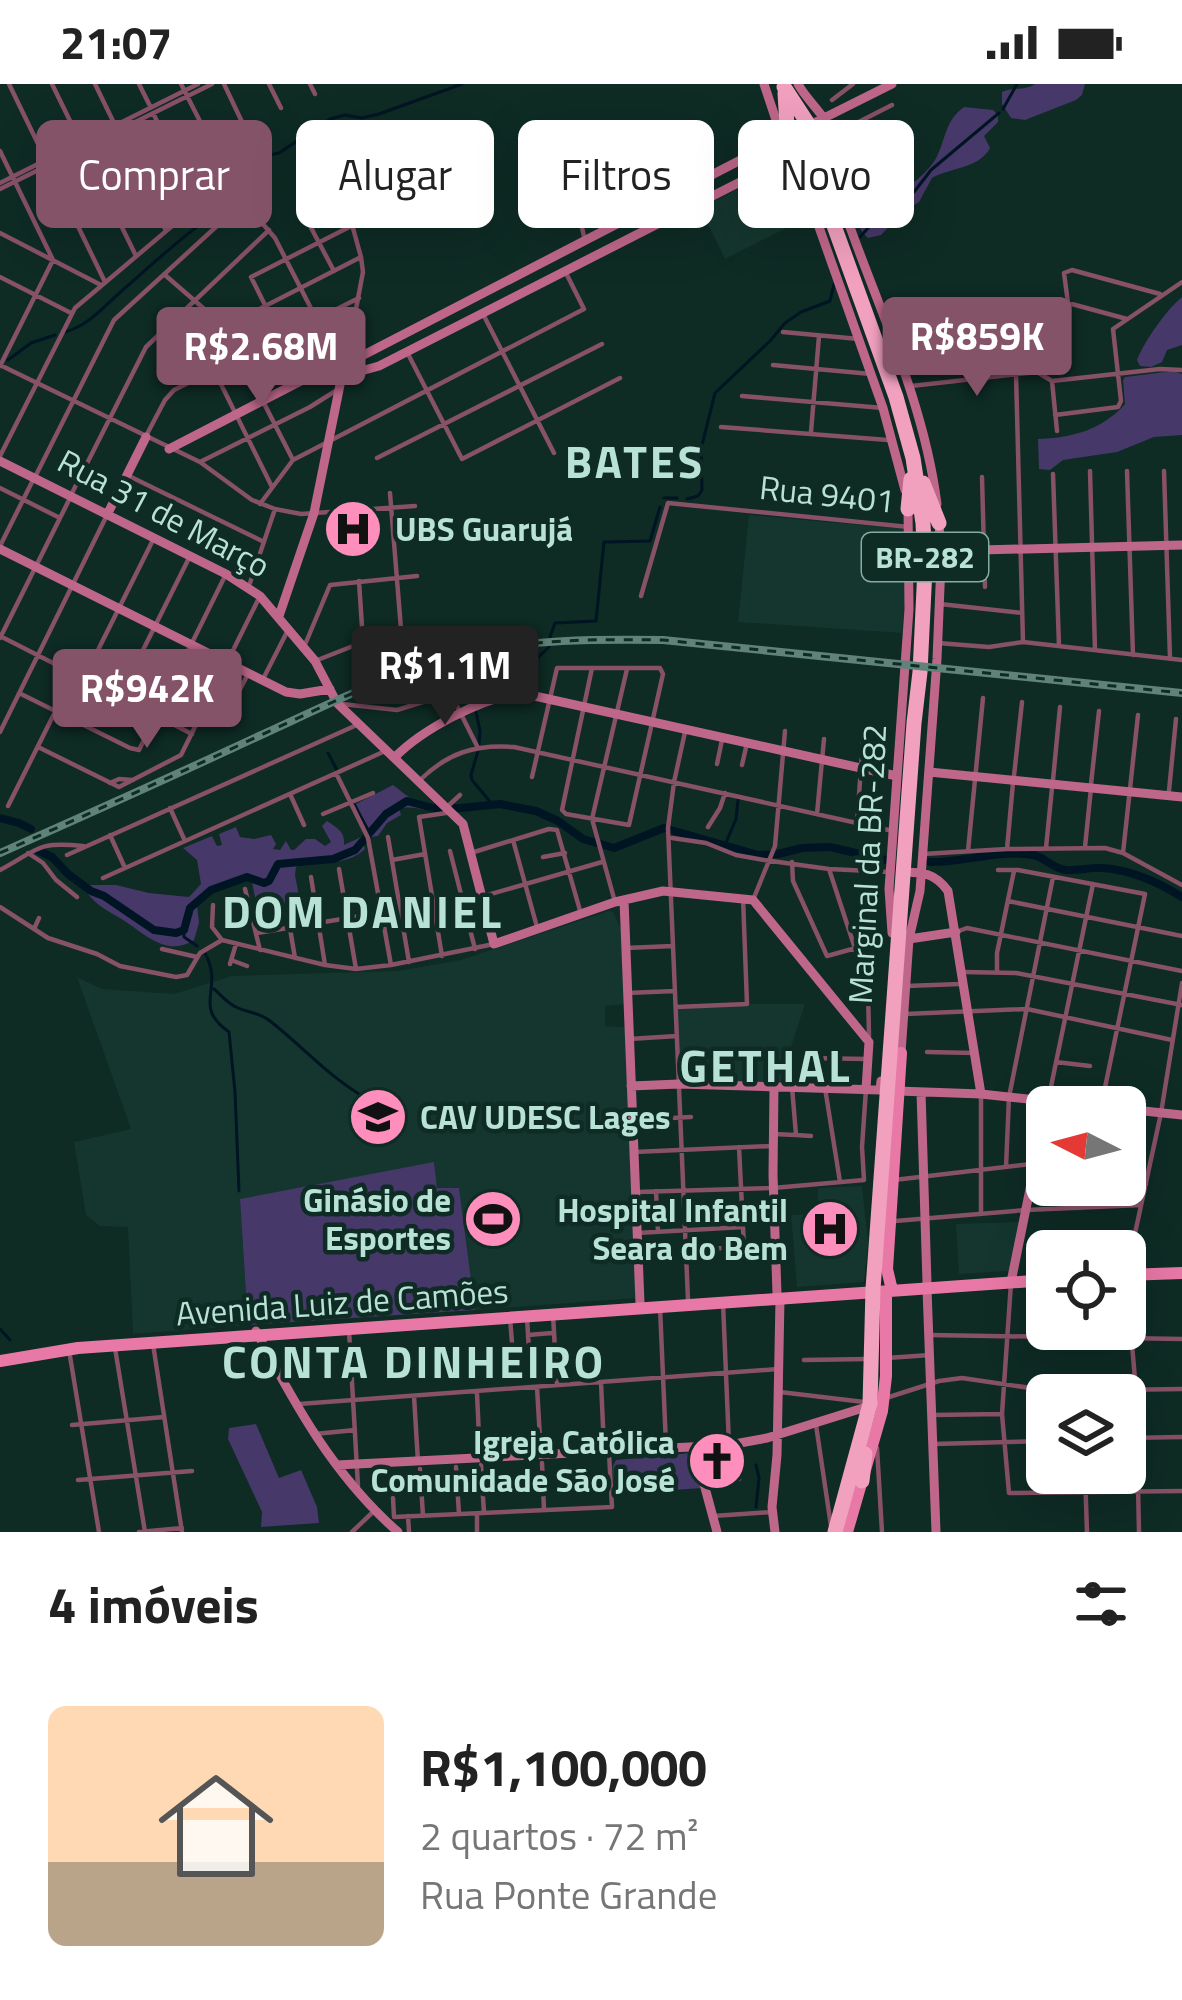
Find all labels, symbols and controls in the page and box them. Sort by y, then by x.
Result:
text: 21:07 [60,8,172,76]
chip: Comprar [36,120,272,228]
chip: Alugar [296,120,494,228]
chip: Filtros [518,120,714,228]
chip: Novo [738,120,914,228]
pin: R$859K [879,297,1075,399]
text: R$859K [910,306,1044,365]
pin: R$2.68M [150,307,372,409]
text: R$2.68M [184,316,339,375]
district label: BATES [565,427,705,495]
street label: Rua 31 de Março [49,436,279,590]
street label: Rua 9401 [757,462,897,526]
hospital icon: UBS Guarujá [322,498,384,560]
place label: UBS Guarujá [395,504,573,554]
road number: BR-282 [862,533,988,581]
pin: R$1.1M [347,626,543,728]
text: R$1.1M [378,635,512,694]
pin: R$942K [49,649,245,751]
text: R$942K [80,658,214,717]
street label: Marginal da BR-282 [835,723,899,1005]
district label: DOM DANIEL [222,877,504,945]
district label: GETHAL [680,1031,852,1099]
school or university icon: CAV UDESC Lages [347,1086,409,1148]
north arrow [1026,1086,1146,1206]
map controls [1026,1086,1146,1494]
place label: CAV UDESC Lages [420,1092,671,1142]
place label: Ginásio de Esportes [303,1175,451,1263]
place label: Hospital Infantil Seara do Bem [557,1185,788,1273]
sports icon: Ginásio de Esportes [462,1188,524,1250]
hospital icon: Hospital Infantil Seara do Bem [799,1198,861,1260]
button: locate [1026,1230,1146,1350]
street label: Avenida Luiz de Camões [174,1265,510,1339]
district label: CONTA DINHEIRO [222,1327,606,1395]
button: layers [1026,1374,1146,1494]
place label: Igreja Católica Comunidade São José [371,1417,675,1505]
church icon: Igreja Católica Comunidade São José [686,1430,748,1492]
text: 4 imóveis [48,1565,259,1643]
icon: filters [1068,1571,1134,1637]
text: R$1,100,000 [420,1728,707,1806]
icon: home [144,1754,288,1898]
text: 2 quartos · 72 m² [420,1806,699,1865]
text: Rua Ponte Grande [420,1865,717,1924]

